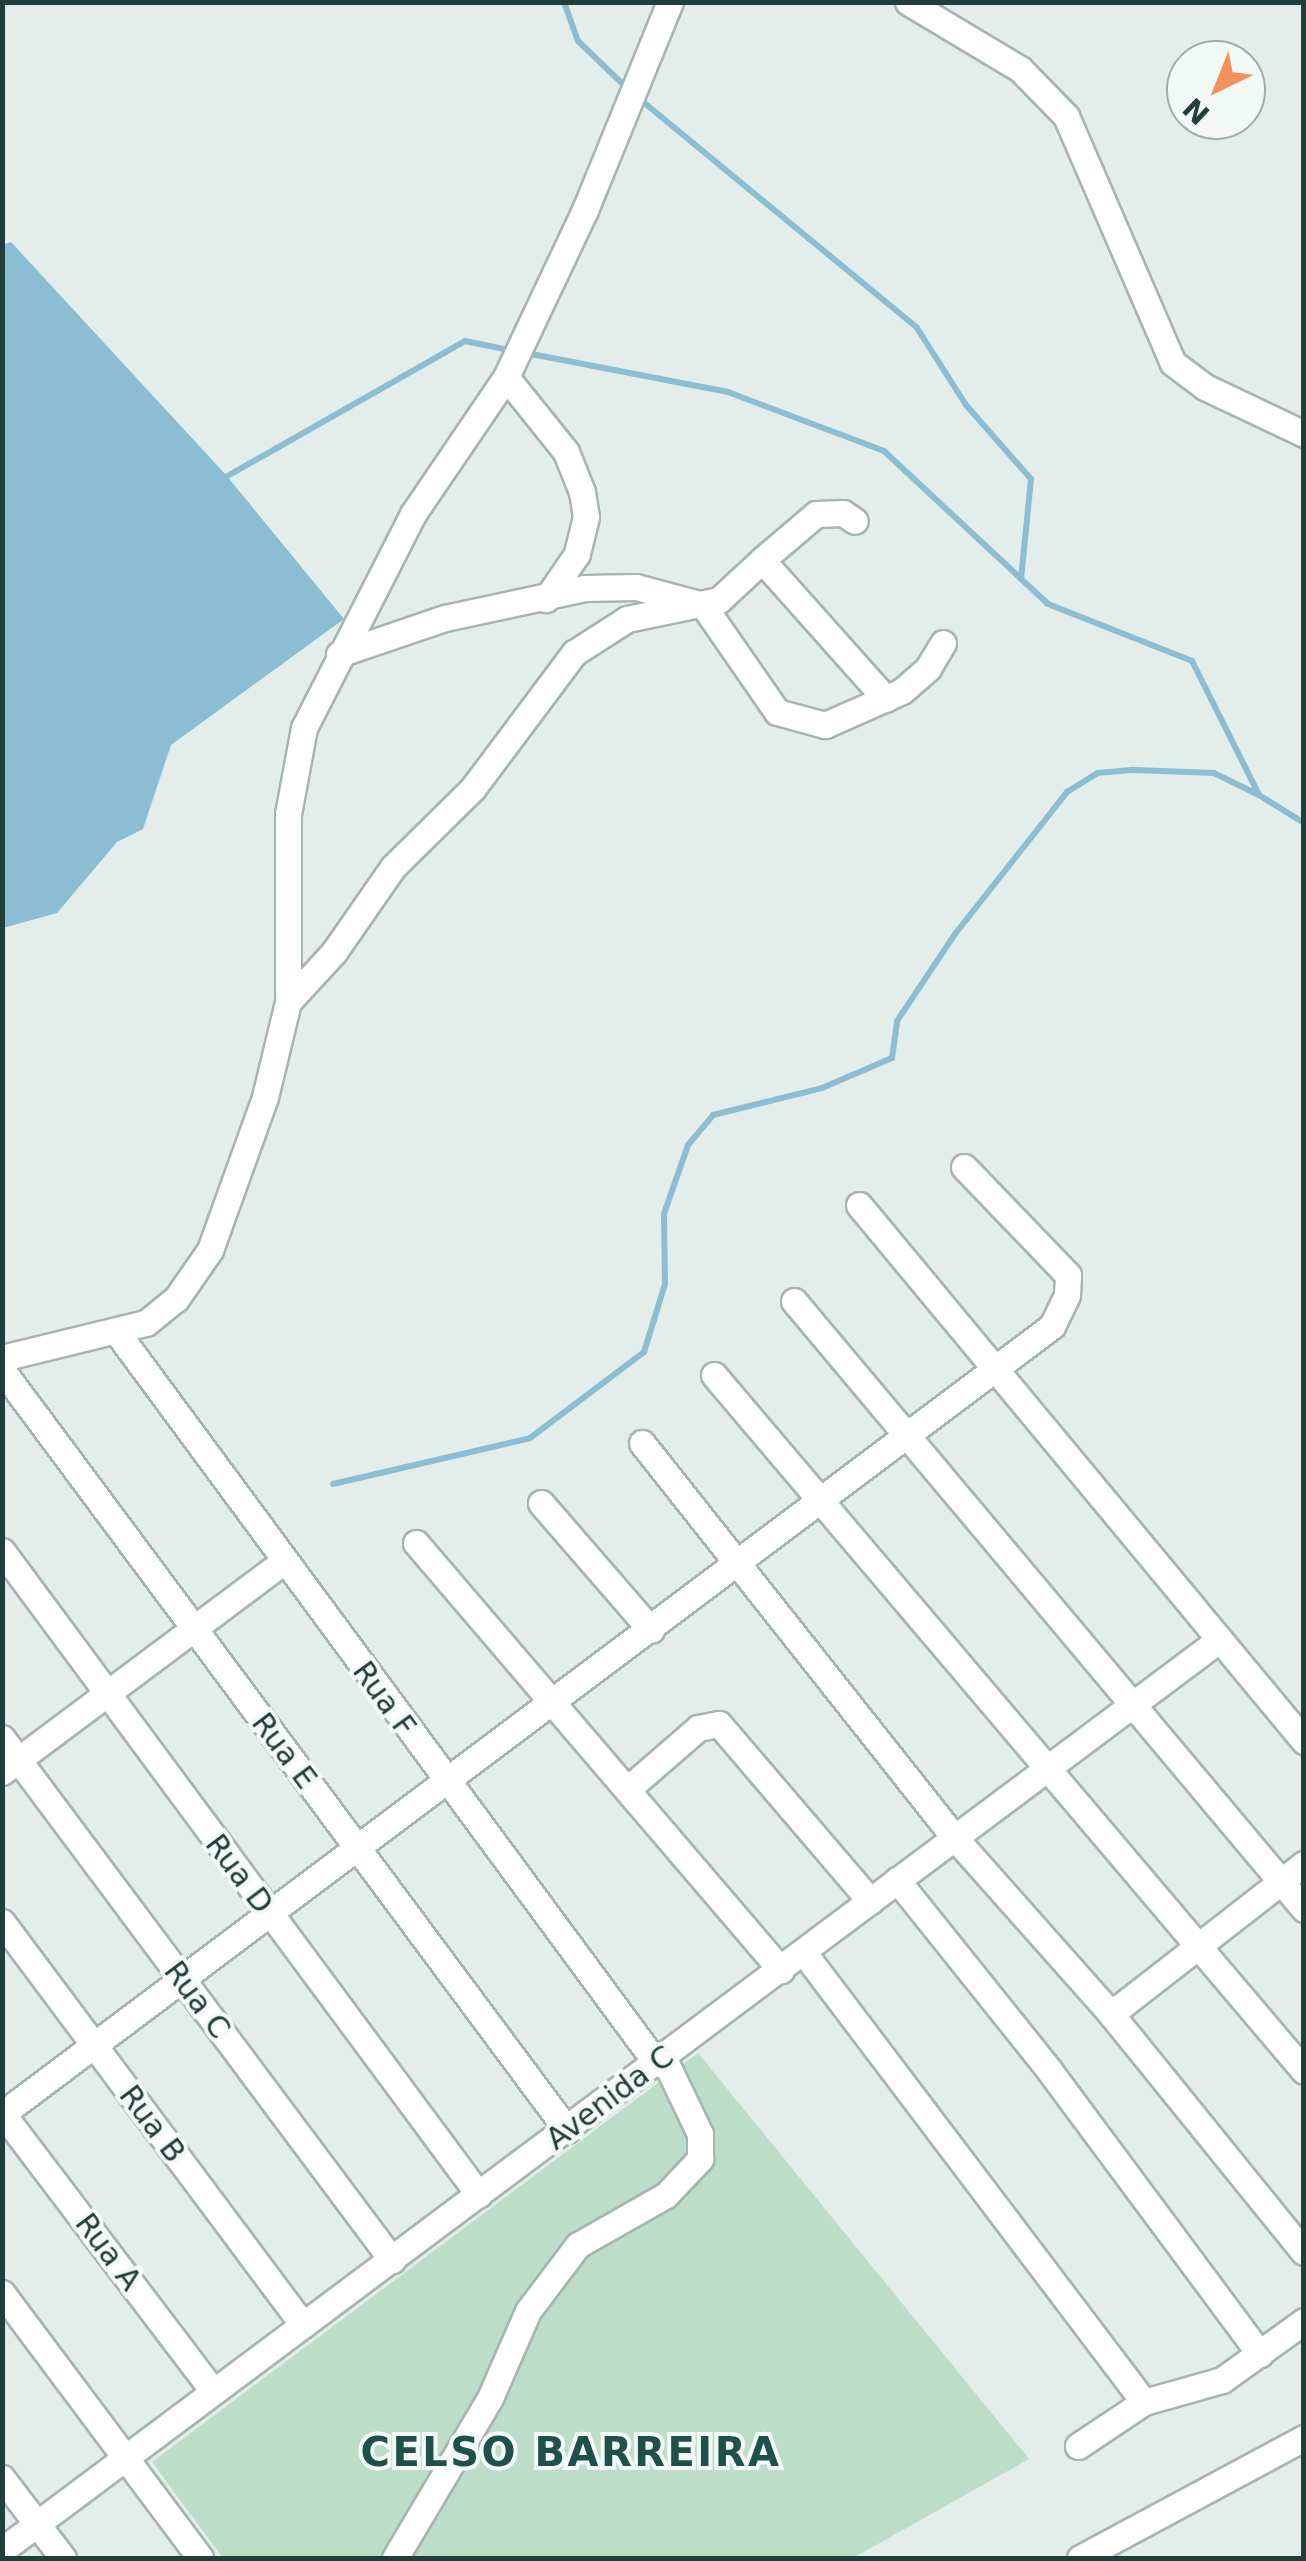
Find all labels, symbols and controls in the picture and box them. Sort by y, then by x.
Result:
north arrow [1166,40,1266,140]
text: N [1177,91,1216,131]
street label: Rua F [345,1655,423,1743]
street label: Rua E [244,1706,324,1796]
street label: Rua D [198,1827,280,1921]
street label: Rua C [156,1954,238,2046]
street label: Avenida C [539,2038,681,2158]
street label: Rua B [111,2078,193,2170]
street label: Rua A [67,2206,149,2298]
district label: CELSO BARREIRA [361,2428,781,2476]

